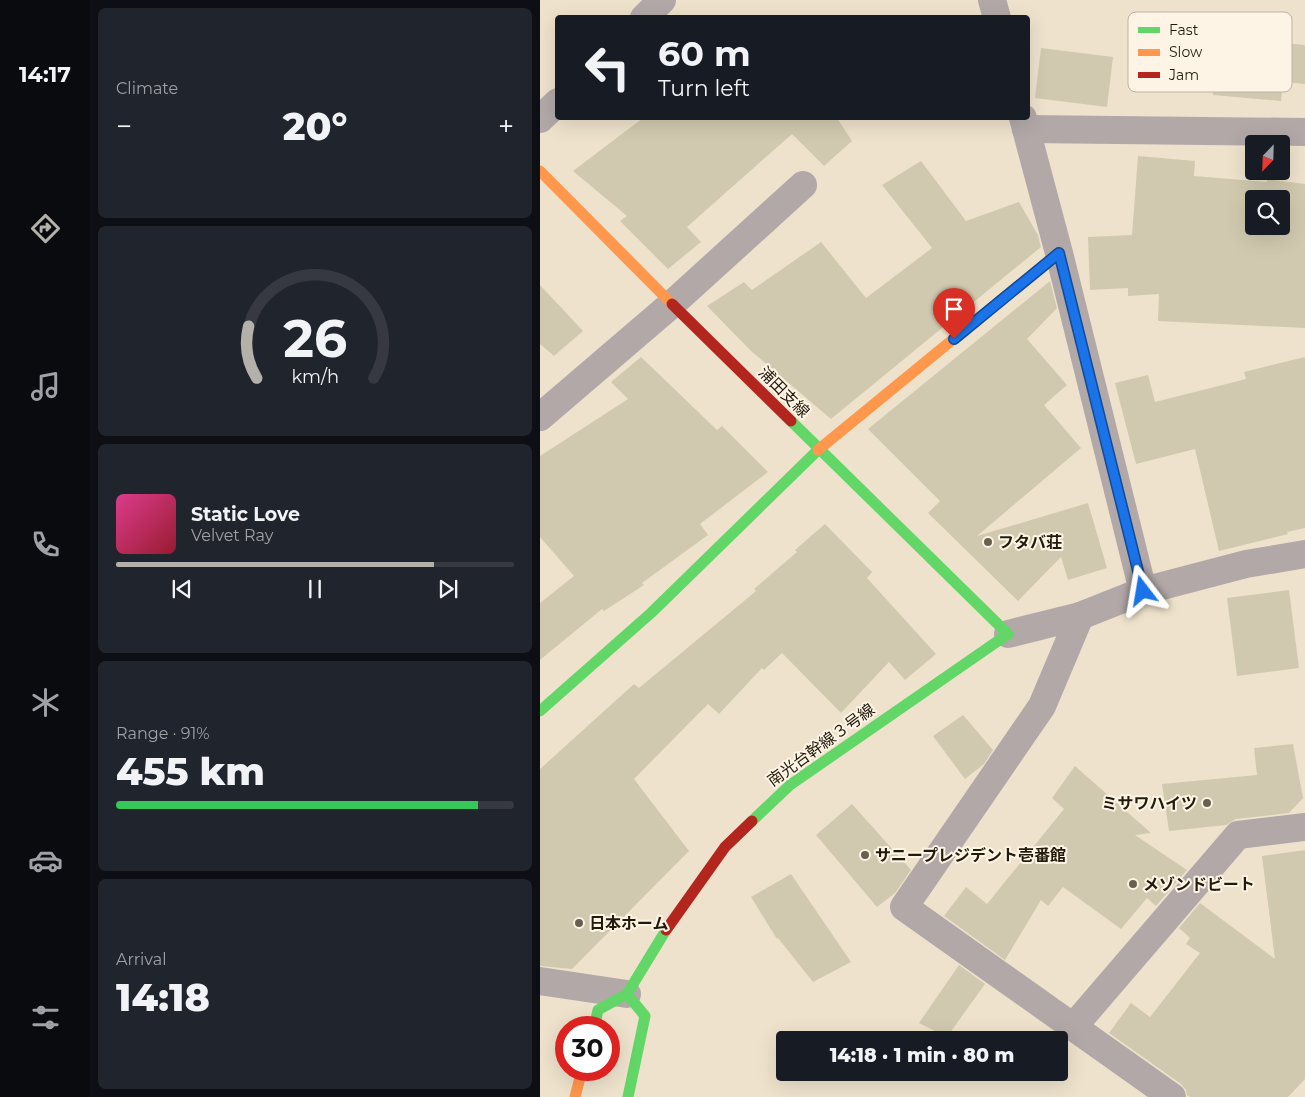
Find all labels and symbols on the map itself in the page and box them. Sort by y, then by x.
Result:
legend [1128,12,1292,92]
text: Fast [1169,21,1199,39]
text: Slow [1169,43,1203,61]
text: Jam [1168,66,1199,84]
north arrow [1245,135,1290,180]
pin [933,288,975,339]
street label: 浦田支線 [755,363,813,421]
place label: フタバ荘 [998,533,1062,552]
marker: フタバ荘 [982,536,994,548]
position arrow [1116,564,1168,616]
street label: 南光台幹線３号線 [764,700,878,790]
place label: ミサワハイツ [1101,794,1197,813]
marker: ミサワハイツ [1201,797,1213,809]
place label: サニープレジデント壱番館 [875,846,1066,865]
marker: サニープレジデント壱番館 [859,849,871,861]
place label: メゾンドビート [1143,875,1255,894]
marker: メゾンドビート [1127,878,1139,890]
place label: 日本ホーム [589,914,669,933]
marker: 日本ホーム [573,917,585,929]
speed limit sign: 30 [555,1016,620,1081]

